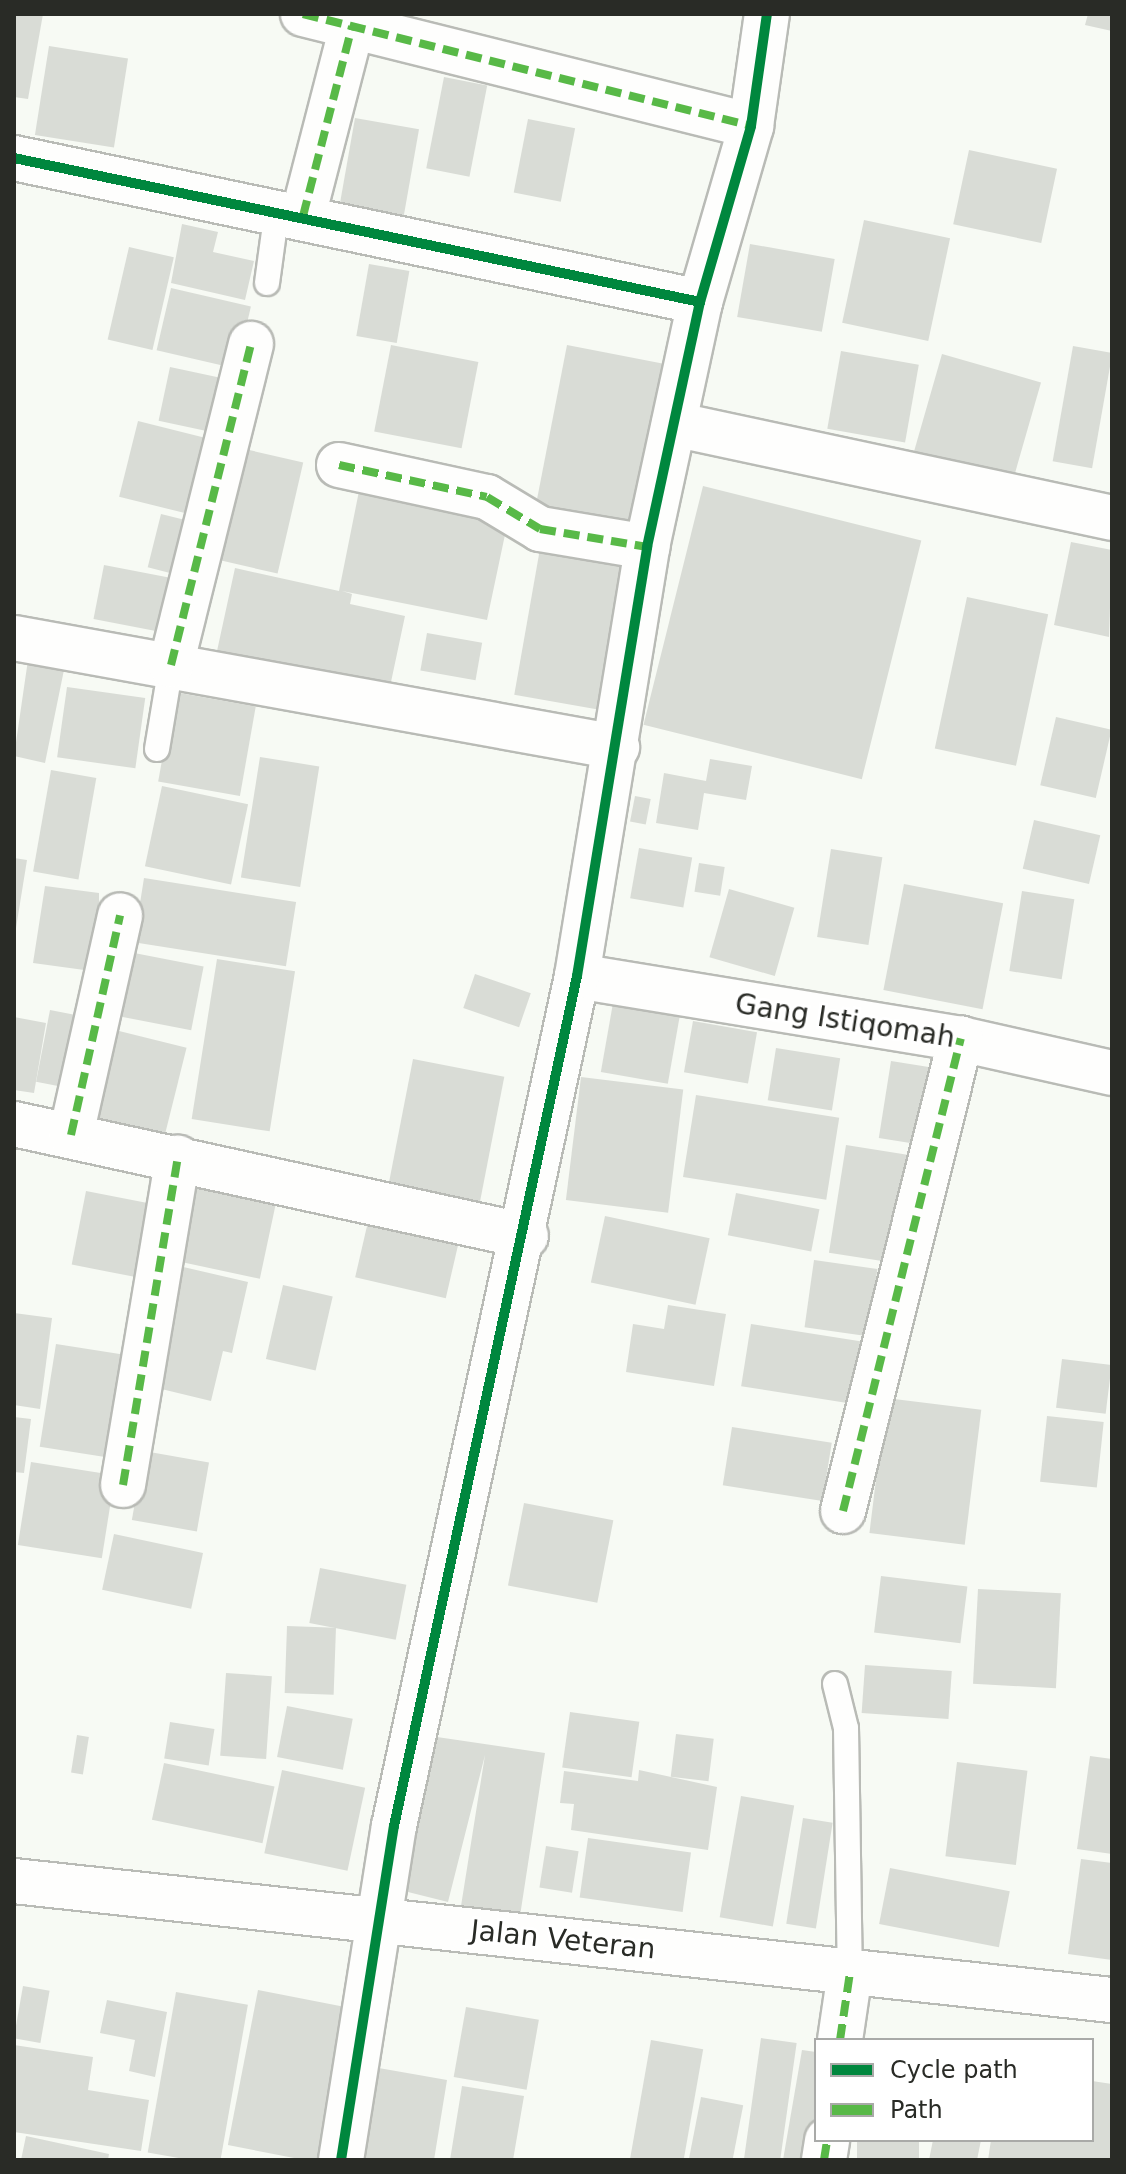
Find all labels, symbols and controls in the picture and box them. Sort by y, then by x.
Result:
street label: Gang Istiqomah [733,987,957,1055]
street label: Jalan Veteran [469,1914,657,1966]
legend [814,2038,1094,2142]
text: Cycle path [890,2056,1018,2084]
text: Path [890,2096,943,2124]

